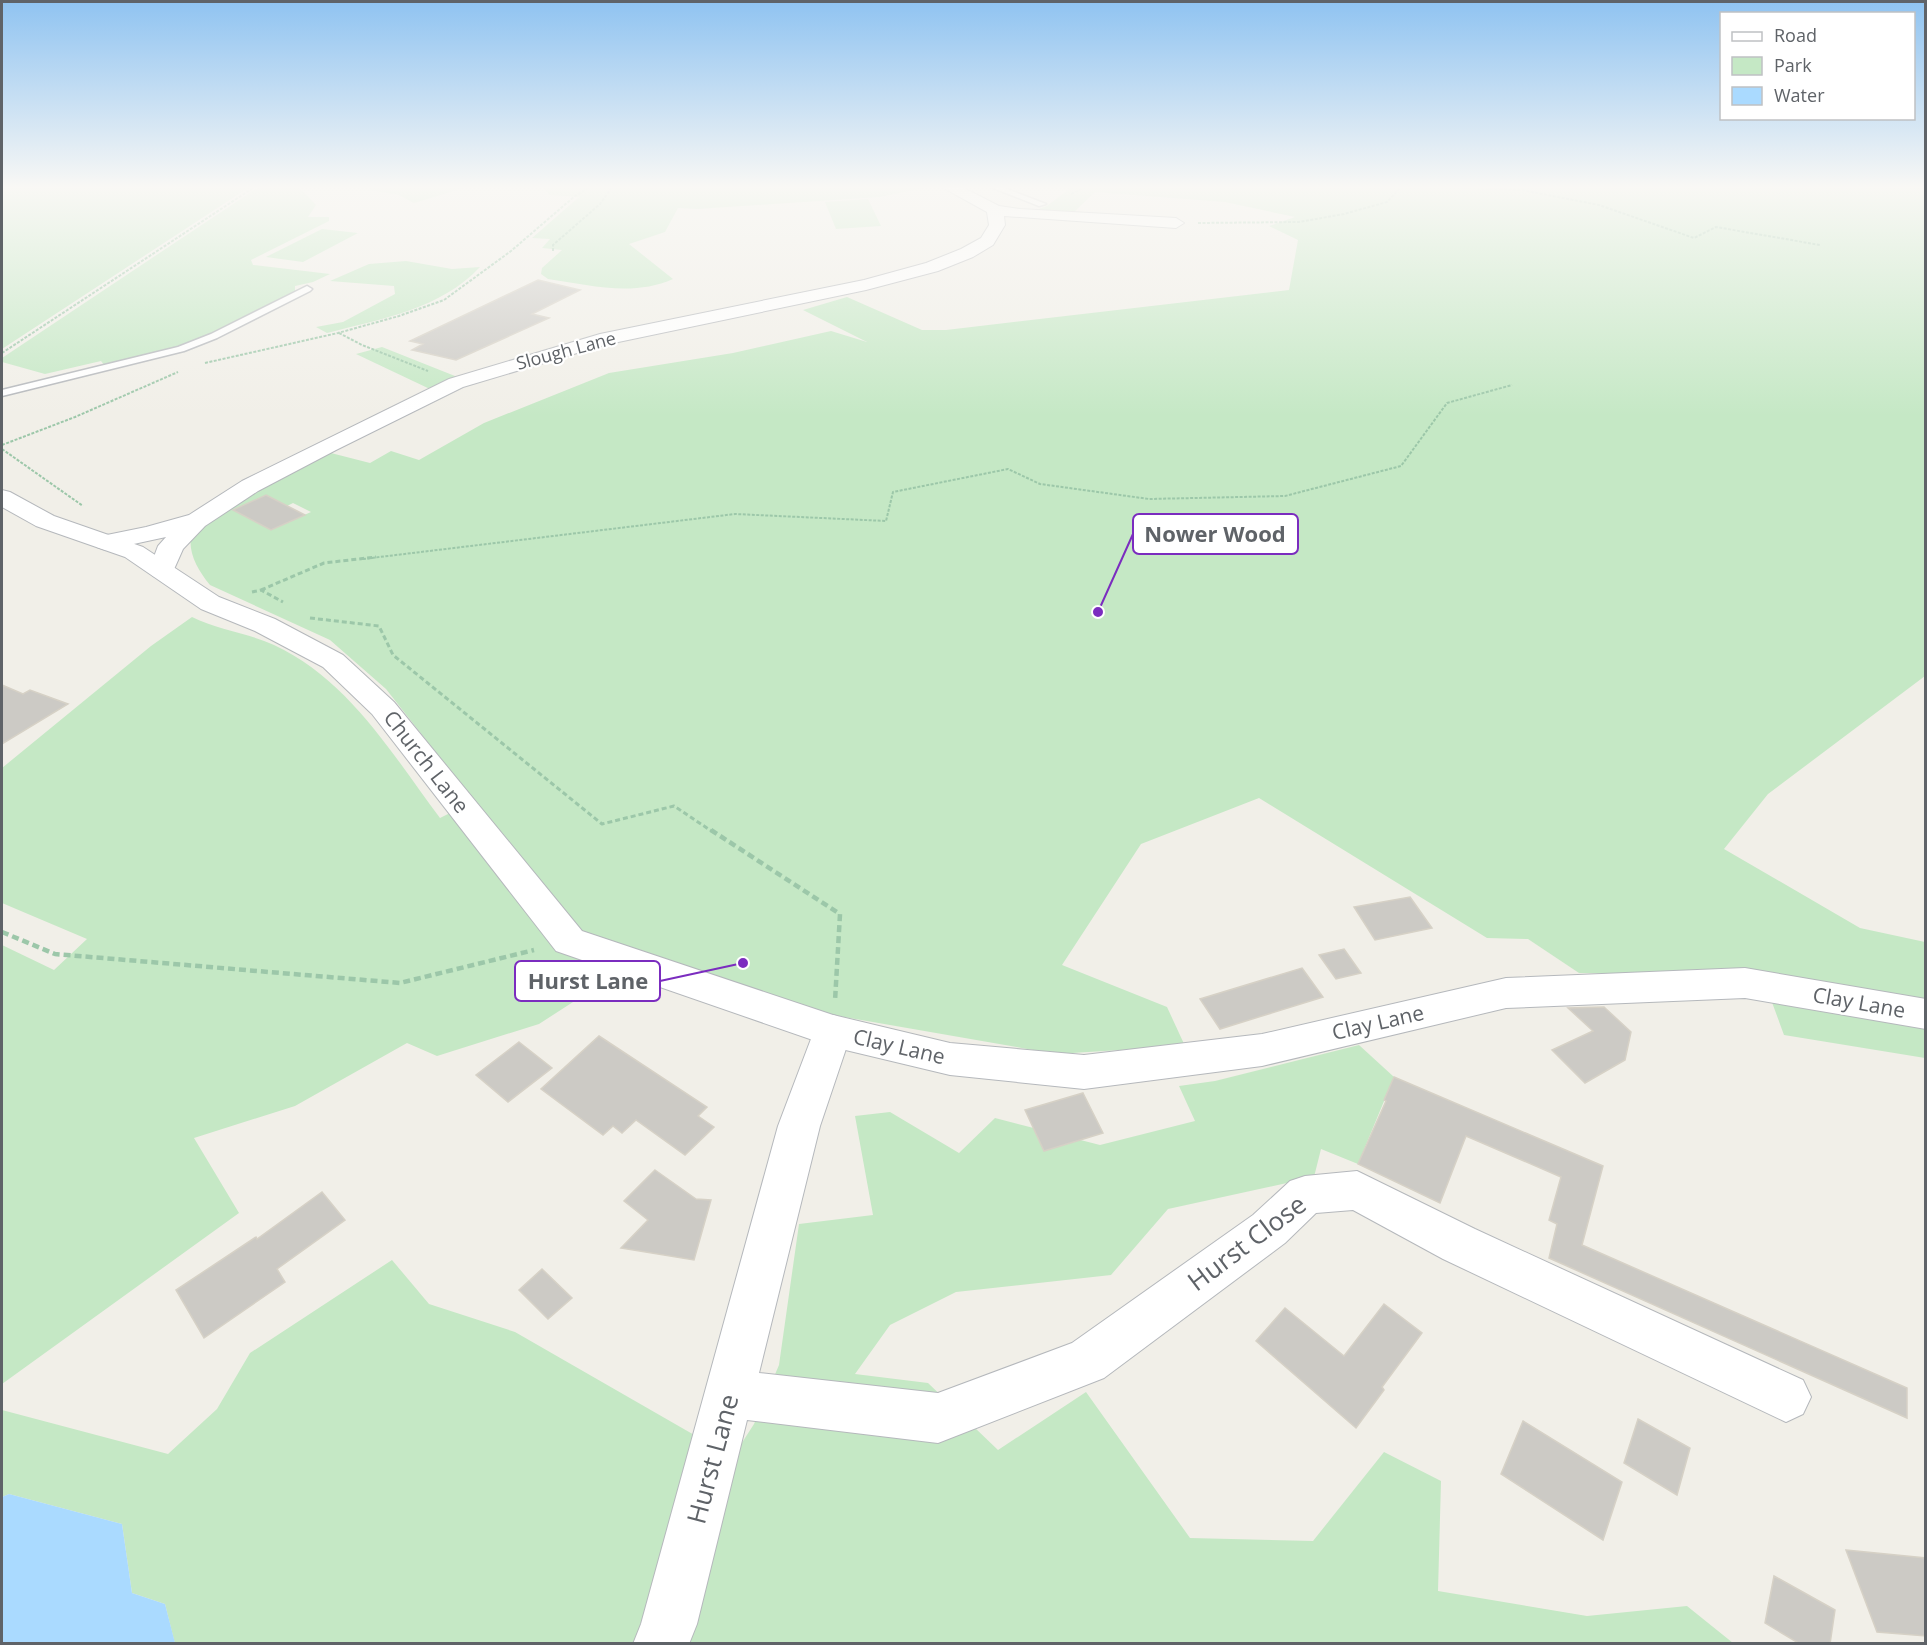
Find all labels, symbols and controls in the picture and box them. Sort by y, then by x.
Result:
legend [1720,12,1915,120]
text: Road [1774,23,1817,47]
text: Park [1774,53,1812,77]
text: Water [1774,83,1825,107]
street label: Slough Lane [513,325,618,375]
callout: Nower Wood [1133,514,1298,554]
text: Nower Wood [1144,518,1286,548]
street label: Church Lane [378,704,476,819]
callout: Hurst Lane [515,961,660,1001]
text: Hurst Lane [528,965,648,995]
street label: Clay Lane [1811,980,1908,1024]
street label: Clay Lane [1329,998,1426,1046]
street label: Clay Lane [851,1022,948,1070]
street label: Hurst Close [1180,1186,1313,1299]
street label: Hurst Lane [677,1390,747,1527]

